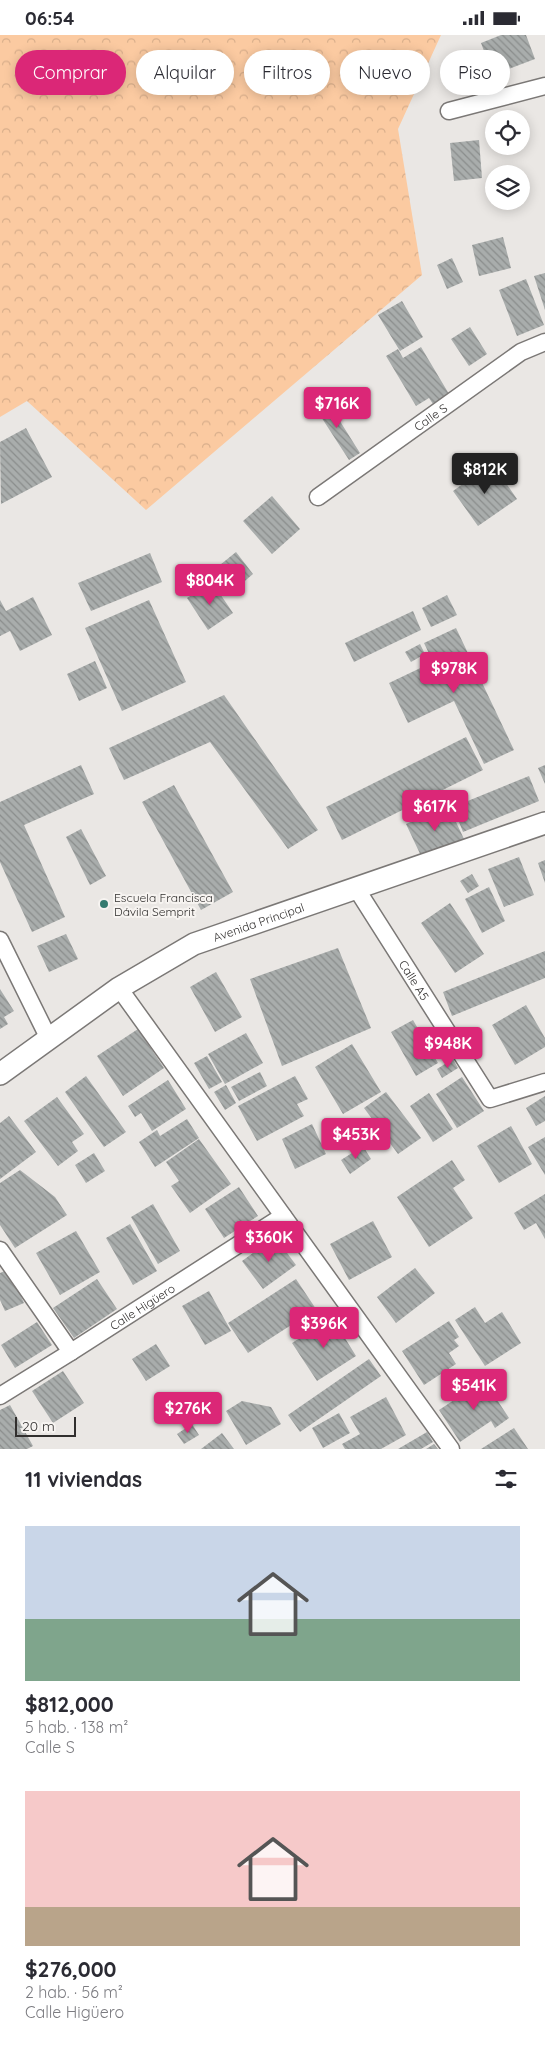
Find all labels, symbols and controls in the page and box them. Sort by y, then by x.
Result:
text: 06:54 [25,6,74,30]
chip: Comprar [15,50,126,95]
chip: Alquilar [136,50,234,95]
chip: Filtros [244,50,330,95]
chip: Nuevo [340,50,430,95]
chip: Piso [440,50,510,95]
map controls [485,110,530,210]
button: locate [485,110,530,155]
button: layers [485,165,530,210]
pin: $716K [302,387,372,429]
text: $716K [315,393,359,413]
street label: Calle S [411,400,450,434]
pin: $812K [450,453,520,495]
text: $812K [463,459,507,479]
pin: $804K [175,563,245,606]
text: $804K [186,570,234,590]
pin: $978K [419,651,489,694]
text: $978K [431,658,477,678]
pin: $617K [400,789,470,832]
text: $617K [413,796,457,816]
place label: Escuela Francisca Dávila Semprit [114,890,213,919]
marker: Escuela Francisca Dávila Semprit [98,898,110,910]
street label: Avenida Principal [211,899,306,944]
street label: Calle A5 [396,957,433,1003]
pin: $948K [413,1027,483,1069]
text: $948K [424,1033,472,1053]
pin: $453K [321,1117,391,1160]
text: $453K [332,1124,380,1144]
pin: $360K [234,1221,304,1263]
text: $360K [245,1227,293,1247]
street label: Calle Higüero [107,1280,177,1333]
pin: $396K [289,1307,359,1349]
text: $396K [301,1313,347,1333]
pin: $541K [439,1369,509,1411]
text: $541K [452,1375,496,1395]
pin: $276K [153,1391,223,1434]
text: $276K [165,1398,211,1418]
scale bar [15,1414,76,1437]
text: 20 m [22,1417,55,1435]
icon: filters [492,1465,520,1493]
text: 11 viviendas [25,1466,142,1492]
icon: home [228,1559,318,1649]
text: $812,000 [25,1691,114,1717]
text: 5 hab. · 138 m² [25,1717,128,1737]
text: Calle S [25,1737,75,1757]
icon: home [228,1824,318,1914]
text: $276,000 [25,1956,116,1982]
text: 2 hab. · 56 m² [25,1982,123,2002]
text: Calle Higüero [25,2002,124,2022]

